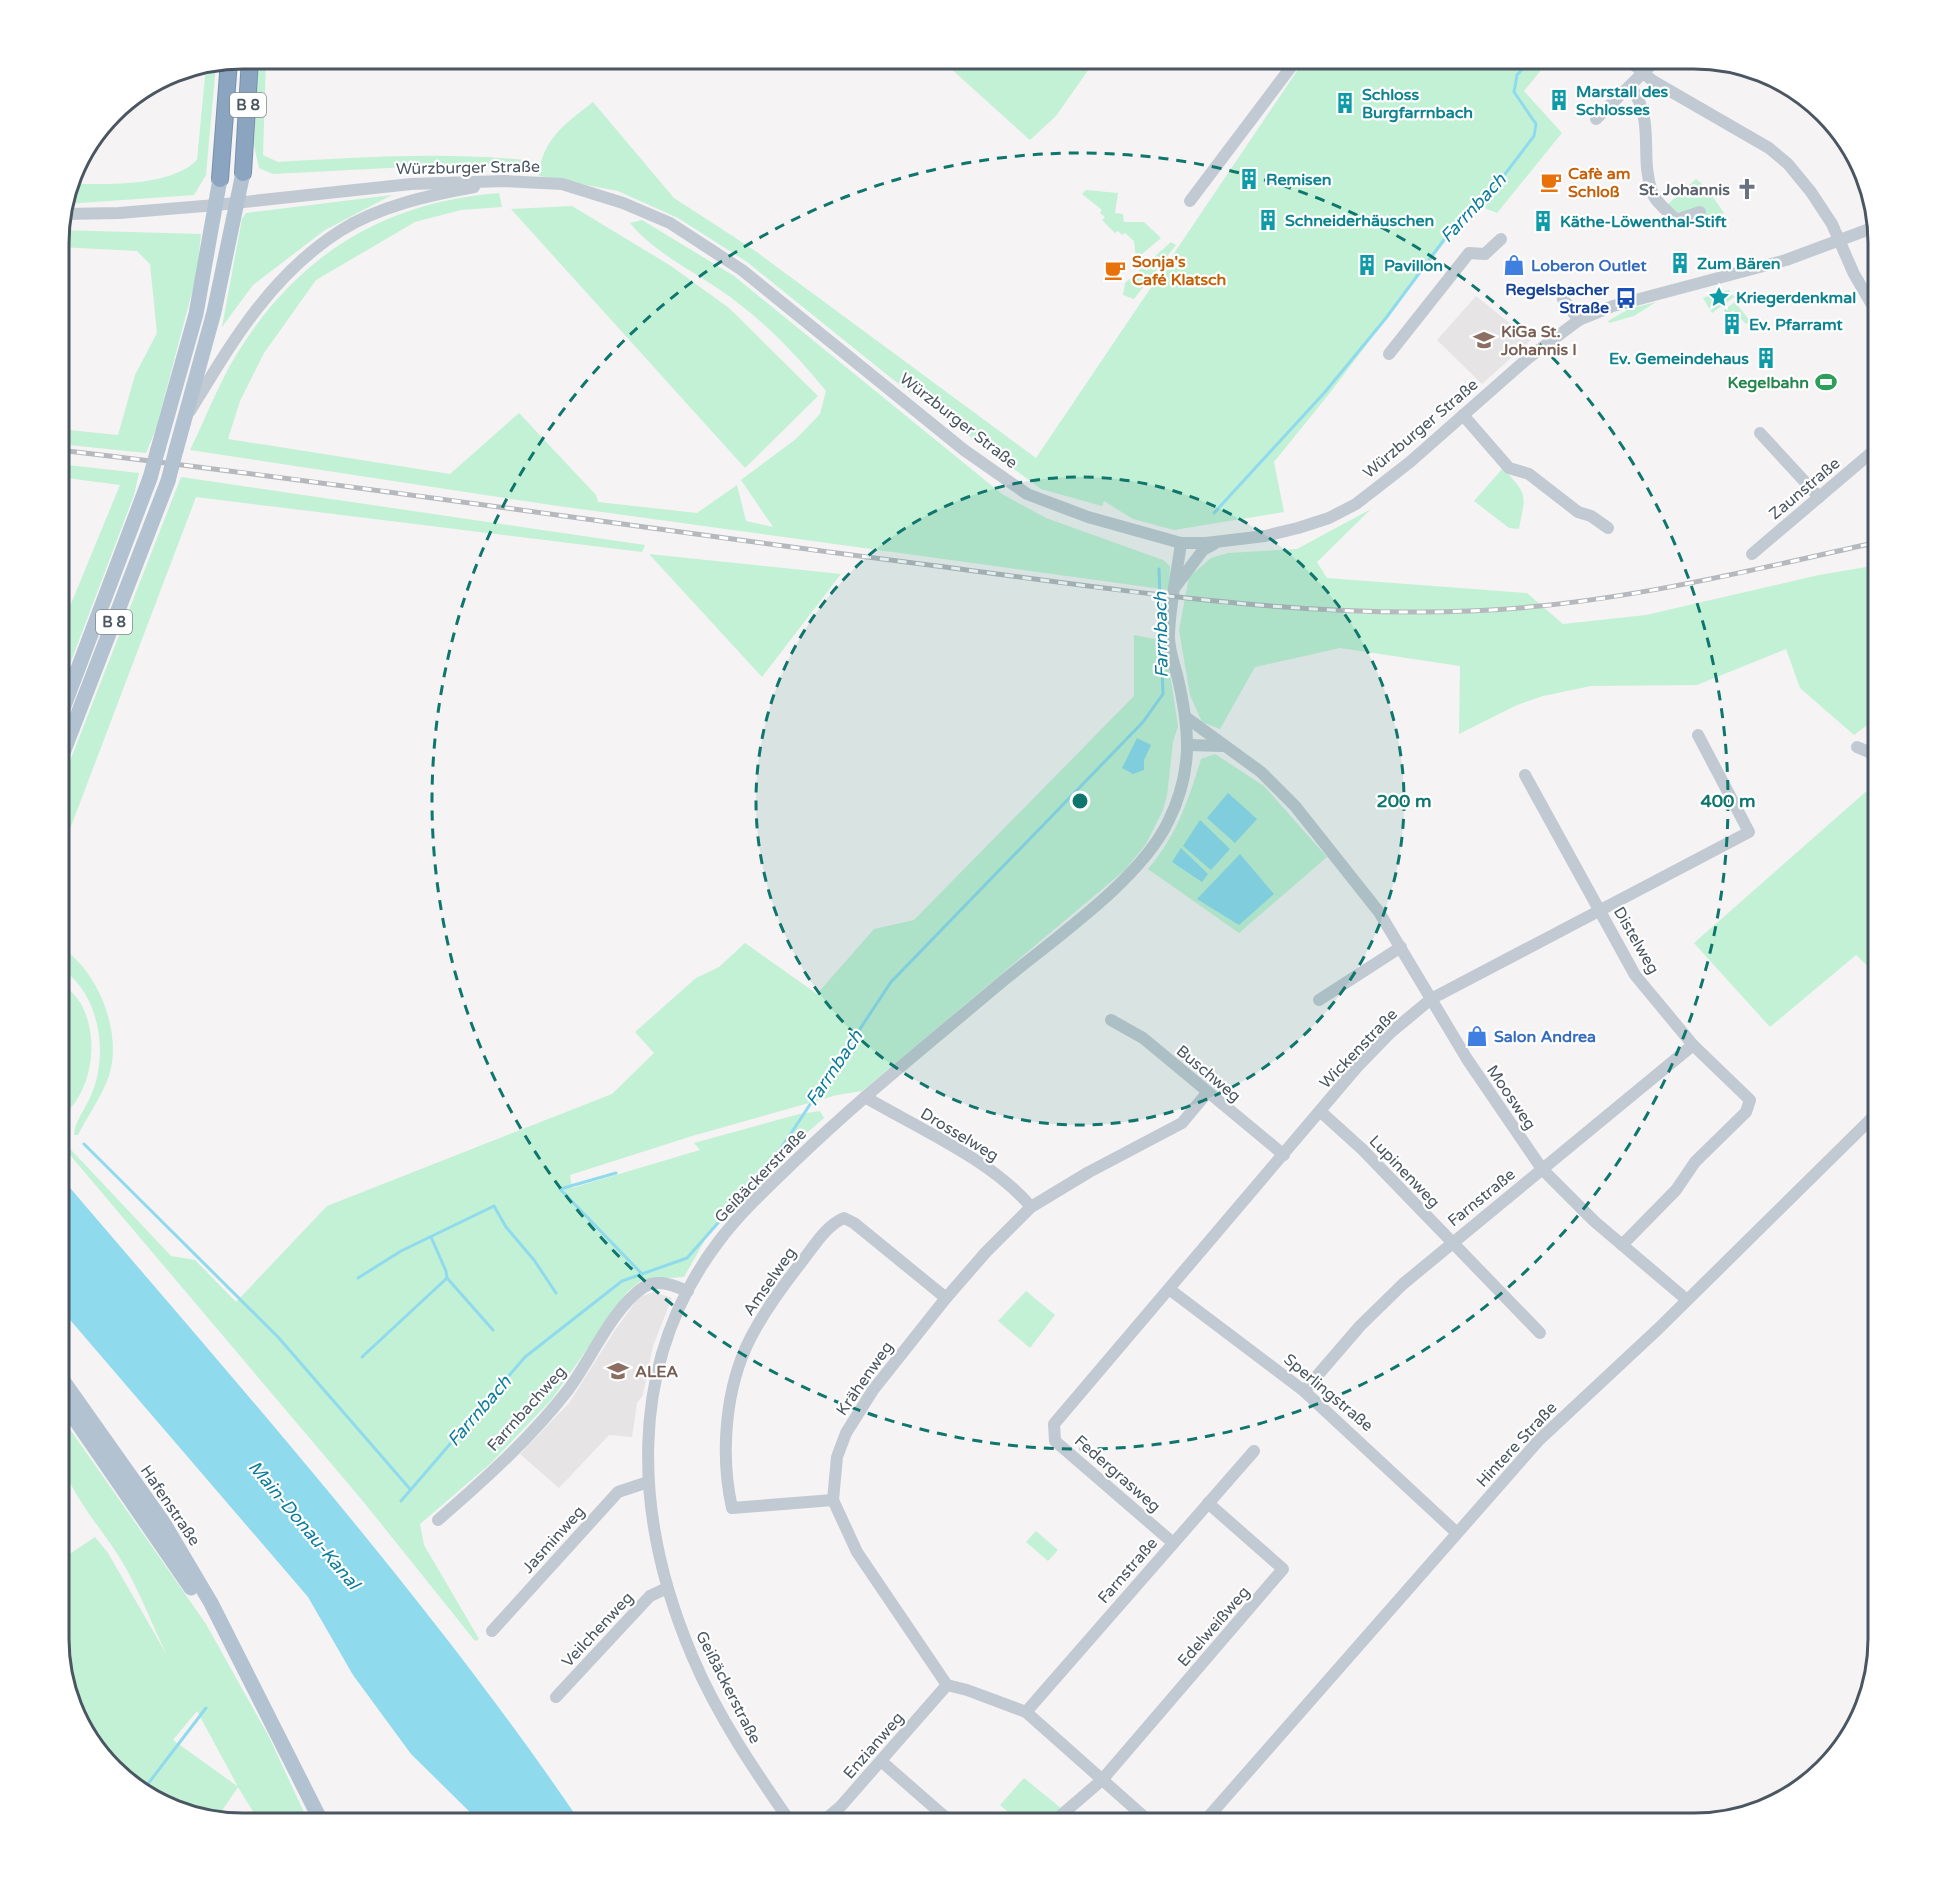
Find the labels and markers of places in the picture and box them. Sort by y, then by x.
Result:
place label: Marstall des Schlosses [1576,82,1669,120]
place label: Schloss Burgfarrnbach [1362,85,1473,123]
building icon: Marstall des Schlosses [1547,88,1571,112]
building icon: Schloss Burgfarrnbach [1333,91,1357,115]
place label: Cafè am Schloß [1568,164,1630,202]
building icon: Remisen [1237,167,1261,191]
place label: Remisen [1266,170,1332,190]
cafe icon: Cafè am Schloß [1539,170,1563,194]
church icon: St. Johannis [1735,177,1759,201]
place label: St. Johannis [1639,180,1730,200]
building icon: Schneiderhäuschen [1256,208,1280,232]
building icon: Käthe-Löwenthal-Stift [1531,209,1555,233]
place label: Schneiderhäuschen [1285,211,1434,231]
place label: Käthe-Löwenthal-Stift [1560,212,1728,232]
building icon: Zum Bären [1668,251,1692,275]
place label: Sonja's Café Klatsch [1132,252,1226,290]
building icon: Pavillon [1355,253,1379,277]
shop icon: Loberon Outlet [1502,253,1526,277]
place label: Zum Bären [1697,254,1781,274]
place label: Pavillon [1384,256,1443,276]
place label: Loberon Outlet [1531,256,1647,276]
cafe icon: Sonja's Café Klatsch [1103,258,1127,282]
place label: Regelsbacher Straße [1505,280,1610,318]
place icon: Kriegerdenkmal [1707,285,1731,309]
bus stop icon: Regelsbacher Straße [1614,286,1638,310]
place label: Kriegerdenkmal [1736,288,1856,308]
building icon: Ev. Pfarramt [1720,312,1744,336]
place label: Ev. Pfarramt [1749,315,1843,335]
place label: KiGa St. Johannis I [1500,322,1577,360]
school or university icon: KiGa St. Johannis I [1472,328,1496,352]
building icon: Ev. Gemeindehaus [1754,346,1778,370]
place label: Ev. Gemeindehaus [1609,349,1749,369]
sports icon: Kegelbahn [1814,370,1838,394]
place label: Kegelbahn [1728,373,1809,393]
centre of rings [1070,791,1090,811]
shop icon: Salon Andrea [1465,1024,1489,1048]
place label: Salon Andrea [1494,1027,1596,1047]
school or university icon: ALEA [606,1359,630,1383]
place label: ALEA [635,1362,678,1382]

